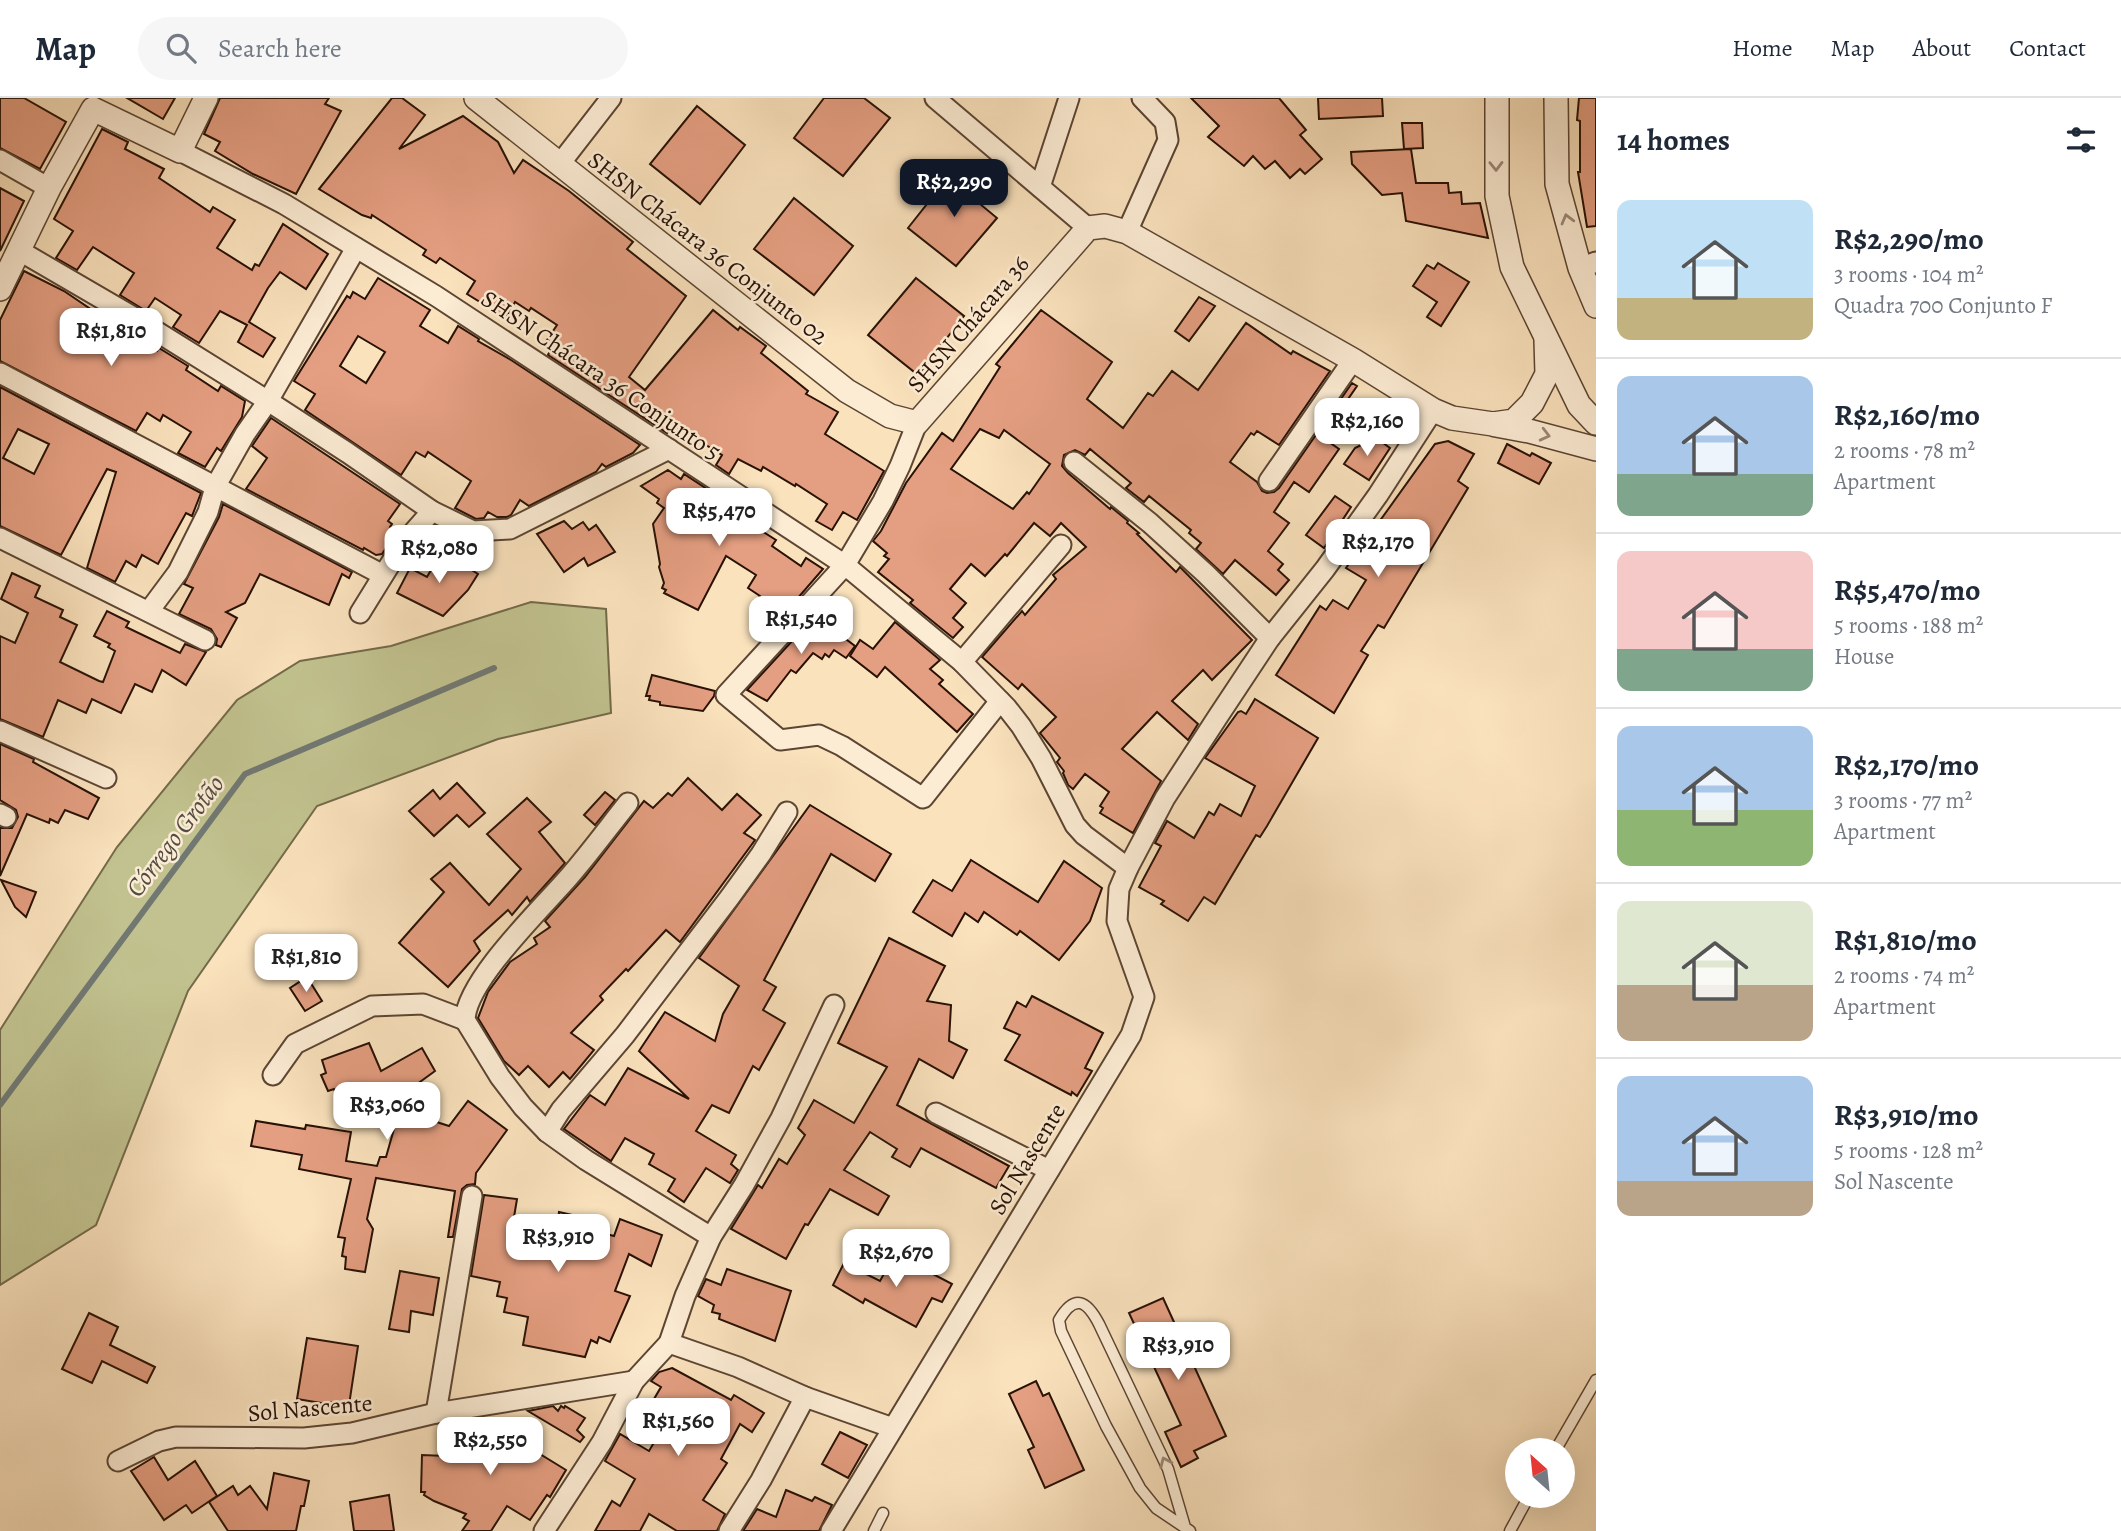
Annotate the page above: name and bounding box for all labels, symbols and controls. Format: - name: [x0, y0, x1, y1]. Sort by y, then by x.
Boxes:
- search box: [138, 17, 628, 80]
- text: Map: [35, 26, 96, 71]
- icon: search: [162, 29, 200, 67]
- text: Search here: [218, 31, 342, 66]
- text: Home: [1732, 32, 1793, 64]
- text: Map: [1831, 32, 1875, 64]
- text: About: [1913, 32, 1971, 64]
- text: Contact: [2009, 32, 2086, 64]
- text: 14 homes: [1617, 120, 1730, 160]
- icon: filters: [2062, 121, 2100, 159]
- street label: SHSN Chácara 36 Conjunto 02: [581, 144, 835, 352]
- pin: R$2,290: [889, 159, 1019, 219]
- one-way arrow: [1489, 161, 1504, 172]
- text: R$2,290: [916, 166, 992, 197]
- one-way arrow: [1561, 213, 1575, 225]
- text: R$2,290/mo: [1834, 219, 1984, 259]
- icon: home: [1673, 228, 1757, 312]
- street label: SHSN Chácara 36: [900, 249, 1036, 399]
- text: 3 rooms · 104 m²: [1834, 259, 1983, 290]
- street label: SHSN Chácara 36 Conjunto 5: [475, 283, 727, 467]
- text: Quadra 700 Conjunto F: [1834, 290, 2052, 321]
- pin: R$1,810: [46, 308, 176, 368]
- text: R$1,810: [76, 315, 146, 346]
- text: R$2,160/mo: [1834, 395, 1980, 435]
- pin: R$2,160: [1302, 398, 1432, 458]
- icon: home: [1673, 404, 1757, 488]
- text: R$2,160: [1330, 405, 1404, 436]
- one-way arrow: [1539, 427, 1551, 441]
- text: 2 rooms · 78 m²: [1834, 435, 1975, 466]
- text: Apartment: [1834, 466, 1936, 497]
- pin: R$5,470: [654, 489, 784, 548]
- text: R$5,470: [682, 495, 756, 526]
- pin: R$2,170: [1313, 519, 1443, 579]
- pin: R$2,080: [374, 526, 504, 585]
- text: R$2,170: [1342, 526, 1414, 557]
- text: R$2,080: [401, 532, 477, 563]
- text: R$5,470/mo: [1834, 570, 1981, 610]
- icon: home: [1673, 579, 1757, 663]
- pin: R$1,540: [736, 596, 866, 656]
- text: R$1,540: [765, 603, 837, 634]
- text: 5 rooms · 188 m²: [1834, 610, 1983, 641]
- text: House: [1834, 641, 1894, 672]
- text: R$2,170/mo: [1834, 745, 1979, 785]
- icon: home: [1673, 754, 1757, 838]
- water label: Córrego Grotão: [118, 768, 232, 904]
- text: 3 rooms · 77 m²: [1834, 785, 1972, 816]
- text: Apartment: [1834, 816, 1936, 847]
- text: R$1,810/mo: [1834, 920, 1977, 960]
- icon: home: [1673, 929, 1757, 1013]
- pin: R$1,810: [241, 934, 371, 994]
- text: R$1,810: [271, 941, 341, 972]
- text: 2 rooms · 74 m²: [1834, 960, 1974, 991]
- text: Apartment: [1834, 991, 1936, 1022]
- pin: R$3,060: [322, 1082, 452, 1142]
- text: R$3,060: [349, 1089, 425, 1120]
- text: R$3,910/mo: [1834, 1095, 1978, 1135]
- street label: Sol Nascente: [981, 1097, 1073, 1221]
- icon: home: [1673, 1104, 1757, 1188]
- text: 5 rooms · 128 m²: [1834, 1135, 1983, 1166]
- text: Sol Nascente: [1834, 1166, 1954, 1197]
- pin: R$3,910: [493, 1214, 623, 1274]
- text: R$3,910: [522, 1221, 594, 1252]
- pin: R$2,670: [831, 1230, 961, 1289]
- text: R$2,670: [859, 1236, 933, 1267]
- pin: R$3,910: [1113, 1322, 1243, 1382]
- text: R$3,910: [1142, 1329, 1214, 1360]
- street label: Sol Nascente: [246, 1387, 374, 1429]
- pin: R$1,560: [613, 1398, 743, 1458]
- text: R$1,560: [642, 1405, 714, 1436]
- pin: R$2,550: [425, 1418, 555, 1477]
- text: R$2,550: [453, 1424, 527, 1455]
- north arrow: [1505, 1438, 1575, 1508]
- map controls: [1505, 1438, 1575, 1508]
- one-way arrow: [1159, 1457, 1173, 1469]

